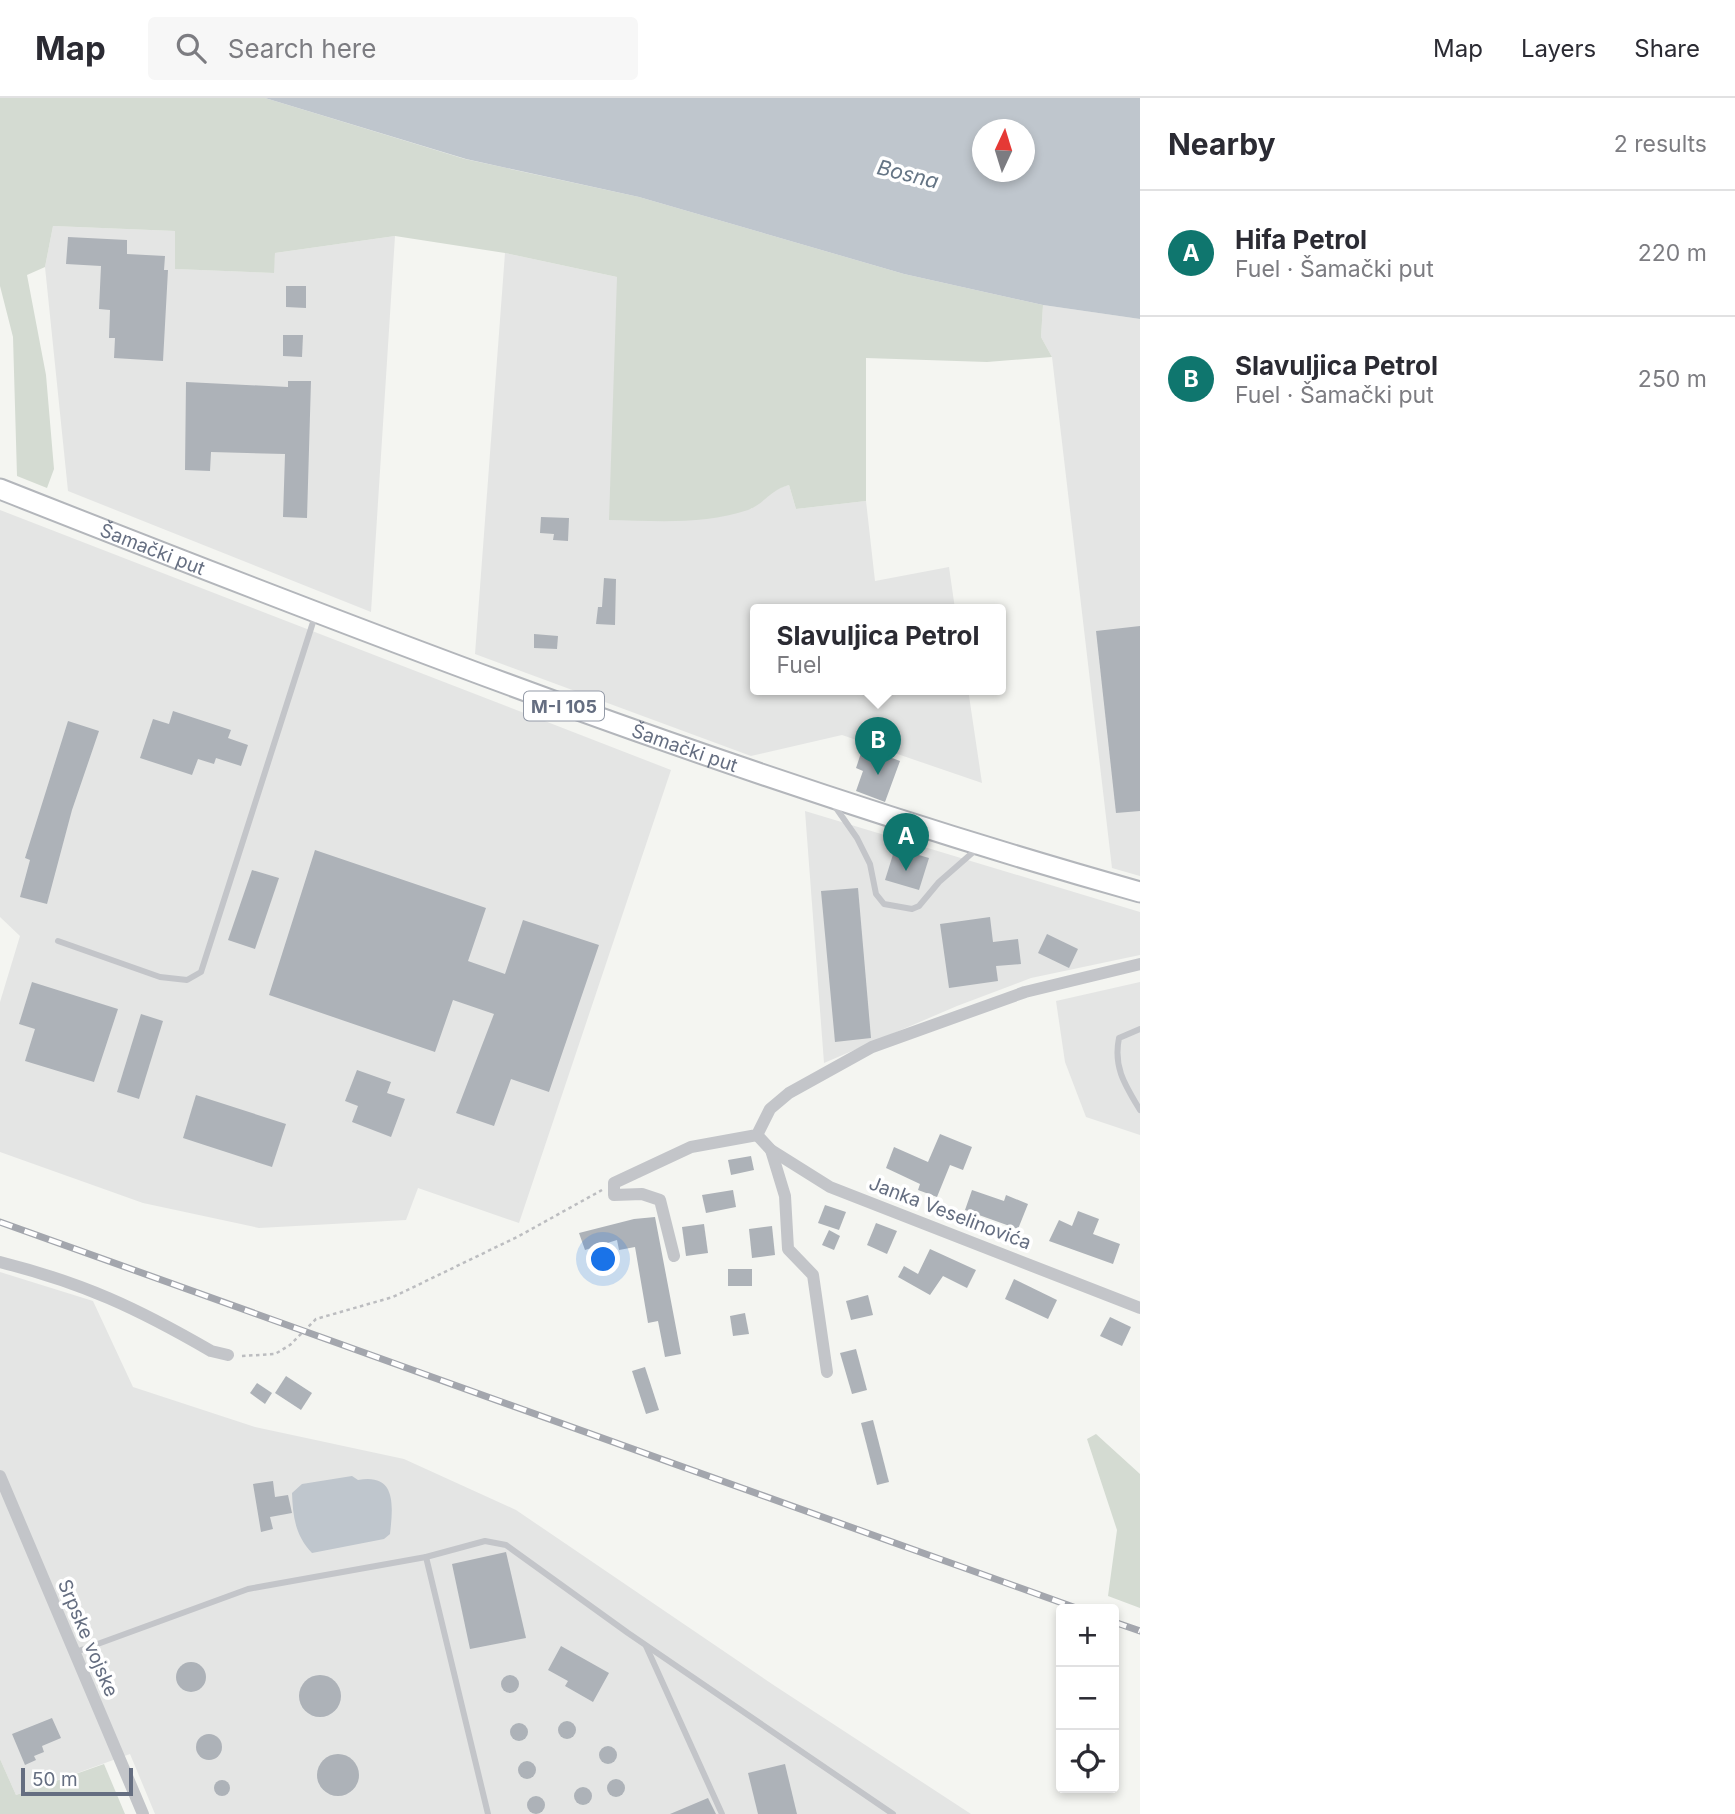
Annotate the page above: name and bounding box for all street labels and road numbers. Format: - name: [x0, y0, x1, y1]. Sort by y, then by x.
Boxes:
- street label: Šamački put: [97, 518, 208, 580]
- road number: M-I 105: [524, 692, 604, 720]
- street label: Šamački put: [629, 719, 741, 777]
- street label: Janka Veselinovića: [866, 1171, 1034, 1255]
- street label: Srpske vojske: [53, 1576, 123, 1700]

